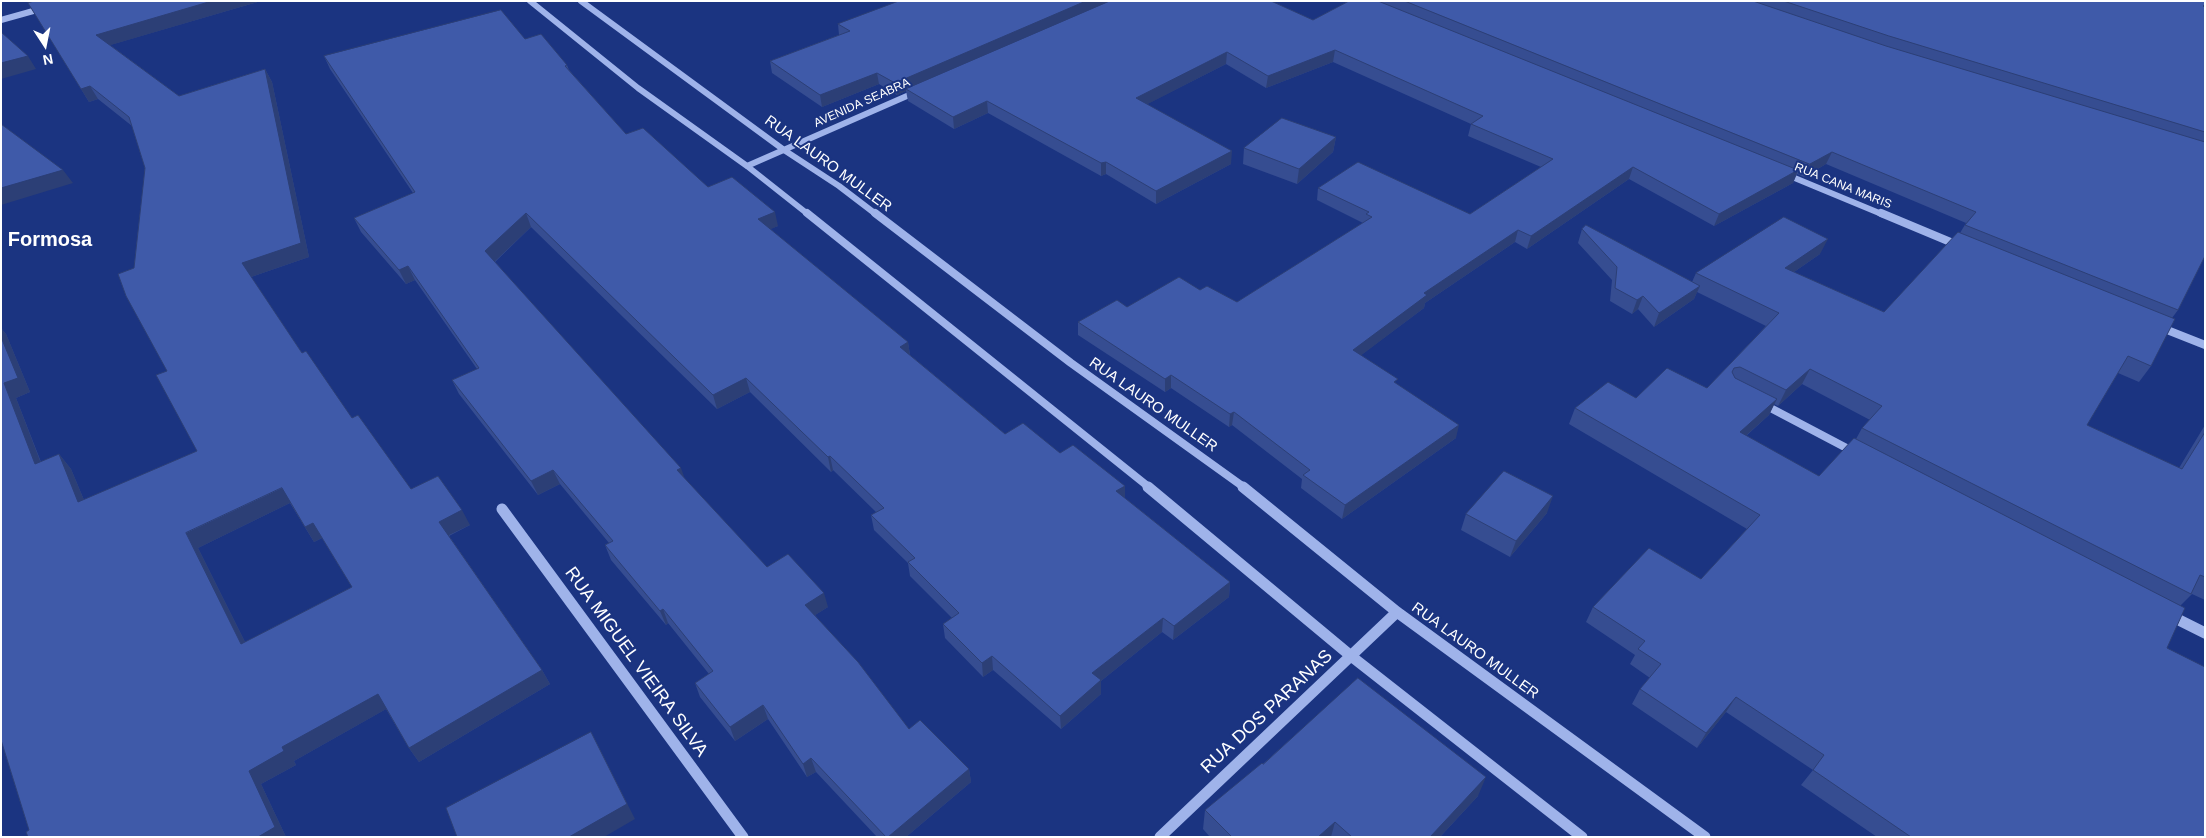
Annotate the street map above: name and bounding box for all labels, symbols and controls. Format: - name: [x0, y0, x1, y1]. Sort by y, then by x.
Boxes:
- north arrow: [20, 20, 70, 70]
- text: N: [41, 51, 54, 69]
- street label: AVENIDA SEABRA: [812, 75, 912, 131]
- street label: RUA LAURO MULLER: [761, 112, 895, 216]
- street label: RUA CANA MARIS: [1792, 160, 1894, 212]
- district label: Formosa: [8, 228, 92, 252]
- street label: RUA LAURO MULLER: [1085, 354, 1221, 456]
- street label: RUA MIGUEL VIEIRA SILVA: [560, 563, 712, 761]
- street label: RUA LAURO MULLER: [1408, 599, 1542, 703]
- street label: RUA DOS PARANAS: [1197, 646, 1337, 778]

